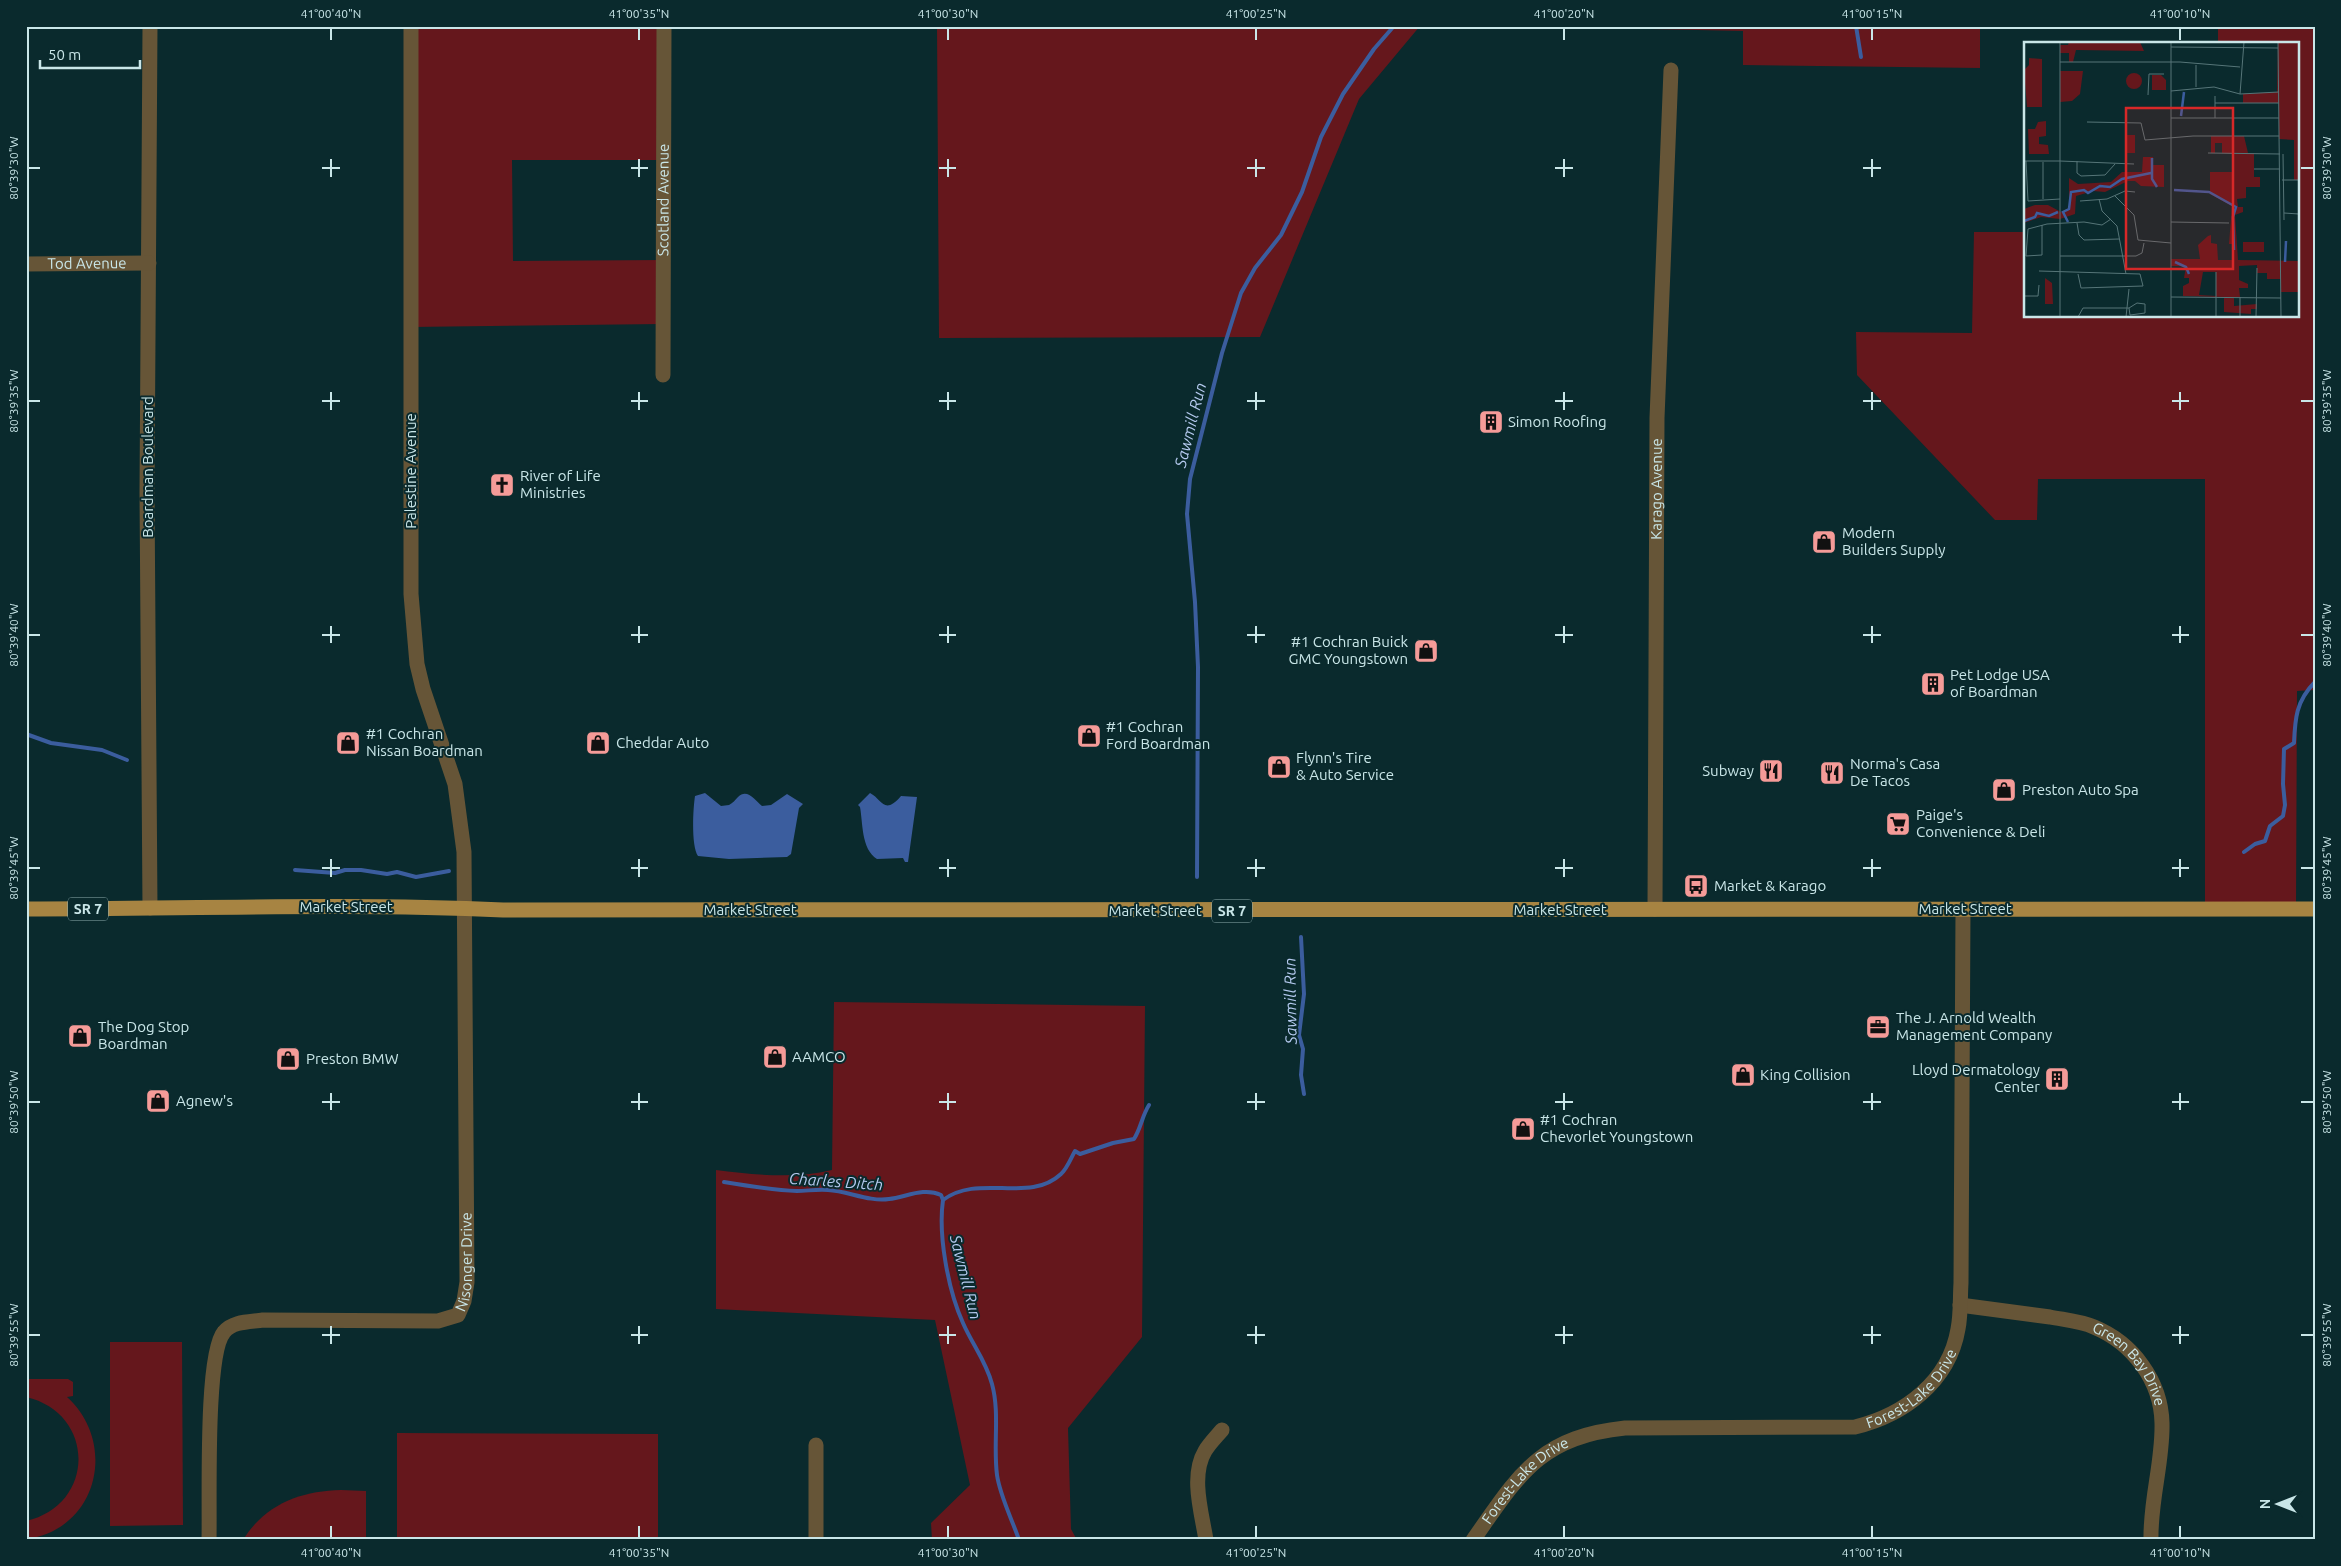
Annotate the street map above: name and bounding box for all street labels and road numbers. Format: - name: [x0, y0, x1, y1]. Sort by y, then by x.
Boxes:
- street label: Scotland Avenue: [654, 144, 672, 256]
- street label: Tod Avenue: [47, 254, 127, 272]
- street label: Boardman Boulevard: [139, 396, 156, 538]
- street label: Palestine Avenue: [402, 413, 419, 529]
- street label: Karago Avenue: [1648, 438, 1665, 540]
- road number: SR 7: [68, 898, 108, 921]
- street label: Market Street: [299, 898, 393, 915]
- road number: SR 7: [1212, 899, 1252, 922]
- street label: Market Street: [1918, 900, 2012, 917]
- street label: Market Street: [703, 901, 797, 918]
- street label: Market Street: [1513, 901, 1607, 918]
- street label: Market Street: [1108, 902, 1202, 919]
- street label: Nisonger Drive: [451, 1212, 475, 1314]
- street label: Green Bay Drive: [2090, 1318, 2169, 1408]
- street label: Forest-Lake Drive: [1864, 1346, 1960, 1431]
- street label: Forest-Lake Drive: [1478, 1434, 1571, 1527]

